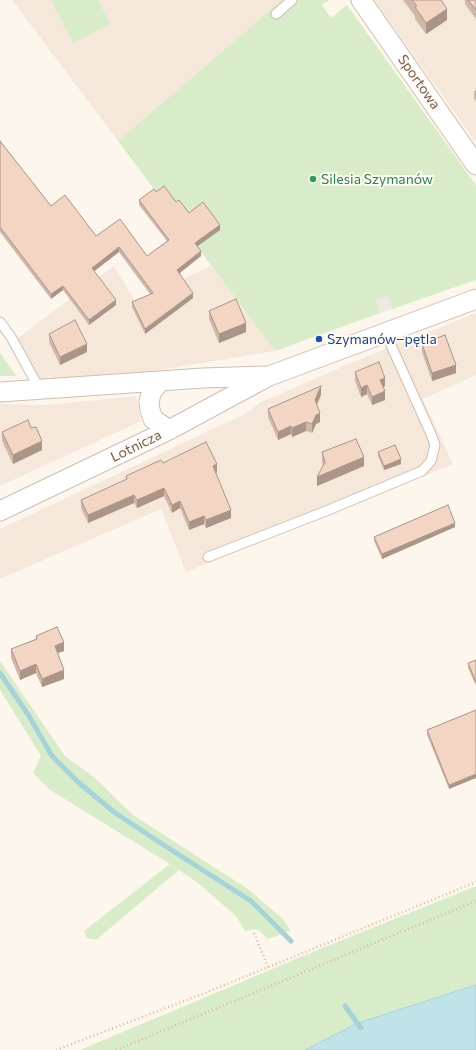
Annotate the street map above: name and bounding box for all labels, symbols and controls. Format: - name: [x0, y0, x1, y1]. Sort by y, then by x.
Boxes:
- street label: Sportowa: [394, 52, 444, 112]
- place label: Silesia Szymanów: [321, 171, 433, 187]
- marker: Silesia Szymanów: [308, 174, 318, 184]
- place label: Szymanów–pętla: [327, 331, 437, 347]
- marker: Szymanów–pętla: [314, 334, 324, 344]
- street label: Lotnicza: [108, 426, 164, 466]

